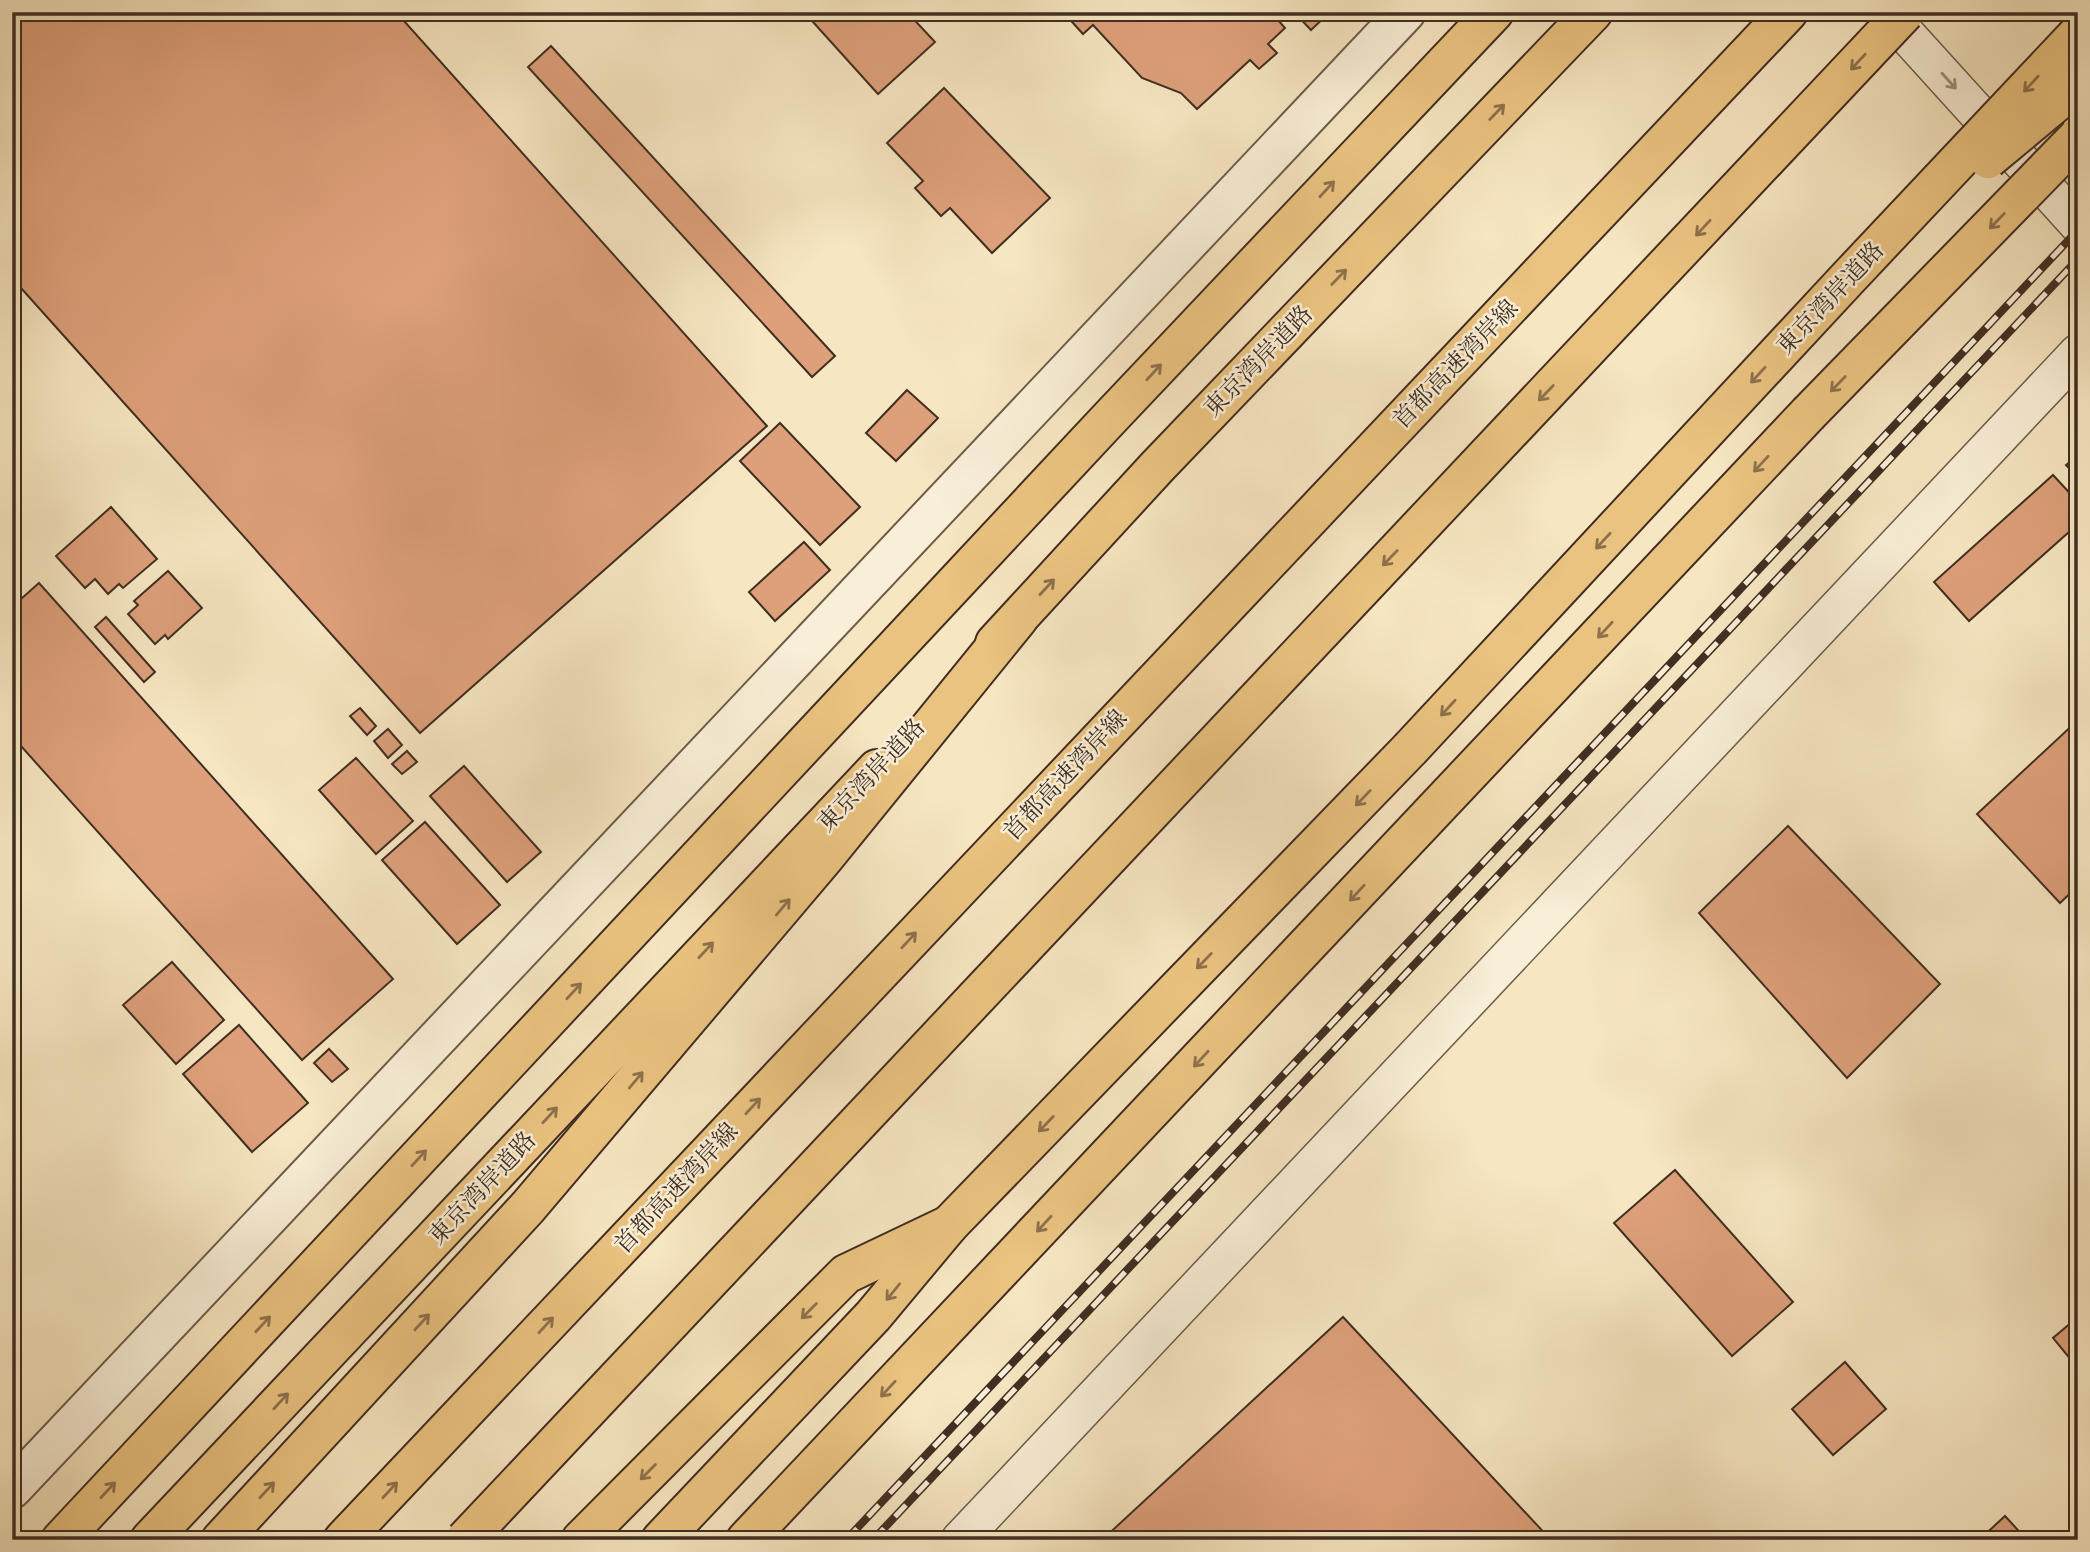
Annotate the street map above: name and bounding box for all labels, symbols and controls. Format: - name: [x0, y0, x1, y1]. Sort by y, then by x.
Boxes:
- one-way arrow: [1850, 53, 1867, 70]
- one-way arrow: [1940, 72, 1957, 89]
- one-way arrow: [2023, 75, 2039, 93]
- one-way arrow: [1488, 104, 1505, 121]
- one-way arrow: [1318, 180, 1335, 197]
- one-way arrow: [1988, 212, 2005, 229]
- one-way arrow: [1694, 219, 1711, 236]
- street label: 東京湾岸道路: [1769, 234, 1890, 361]
- one-way arrow: [1331, 269, 1348, 286]
- street label: 首都高速湾岸線: [1385, 292, 1524, 435]
- street label: 東京湾岸道路: [1196, 298, 1319, 423]
- one-way arrow: [1145, 363, 1162, 380]
- one-way arrow: [1750, 366, 1766, 384]
- one-way arrow: [1829, 375, 1846, 392]
- one-way arrow: [1538, 384, 1555, 401]
- one-way arrow: [1753, 455, 1770, 472]
- one-way arrow: [1595, 532, 1611, 550]
- one-way arrow: [1381, 549, 1398, 566]
- one-way arrow: [1038, 579, 1055, 596]
- one-way arrow: [1597, 621, 1614, 638]
- one-way arrow: [1440, 699, 1457, 716]
- street label: 首都高速湾岸線: [996, 703, 1133, 847]
- street label: 東京湾岸道路: [810, 711, 931, 838]
- one-way arrow: [1354, 789, 1371, 806]
- one-way arrow: [1348, 885, 1365, 902]
- one-way arrow: [775, 898, 791, 916]
- one-way arrow: [901, 932, 918, 949]
- one-way arrow: [698, 941, 715, 958]
- one-way arrow: [1196, 952, 1213, 969]
- one-way arrow: [566, 982, 582, 1000]
- one-way arrow: [1192, 1050, 1209, 1067]
- one-way arrow: [628, 1071, 644, 1089]
- one-way arrow: [745, 1097, 761, 1115]
- one-way arrow: [542, 1107, 559, 1124]
- street label: 首都高速湾岸線: [607, 1116, 744, 1260]
- one-way arrow: [1038, 1116, 1055, 1133]
- street label: 東京湾岸道路: [421, 1124, 542, 1251]
- one-way arrow: [410, 1150, 427, 1167]
- one-way arrow: [1036, 1215, 1053, 1232]
- one-way arrow: [885, 1283, 901, 1301]
- one-way arrow: [800, 1302, 817, 1319]
- one-way arrow: [413, 1314, 430, 1331]
- one-way arrow: [255, 1316, 272, 1333]
- one-way arrow: [538, 1317, 555, 1334]
- one-way arrow: [880, 1380, 897, 1398]
- one-way arrow: [272, 1393, 289, 1410]
- one-way arrow: [639, 1463, 656, 1480]
- one-way arrow: [100, 1481, 116, 1499]
- one-way arrow: [259, 1482, 276, 1499]
- one-way arrow: [382, 1482, 399, 1499]

